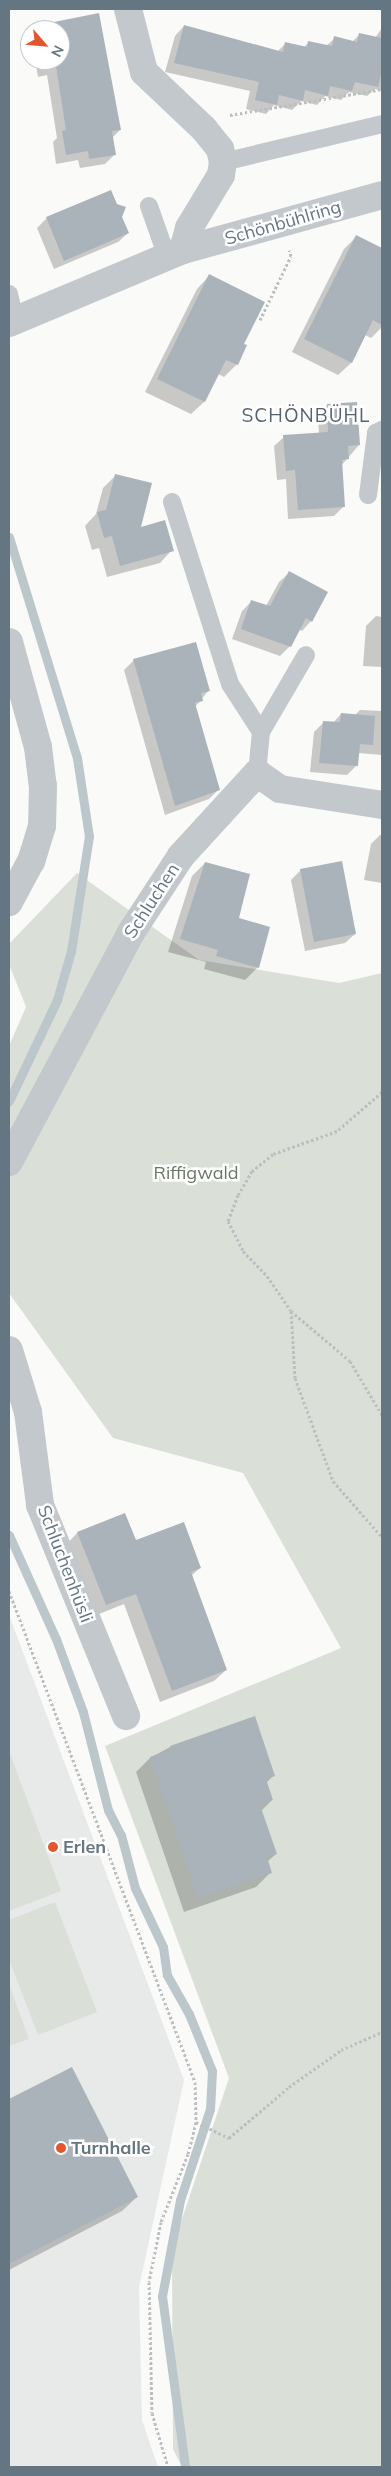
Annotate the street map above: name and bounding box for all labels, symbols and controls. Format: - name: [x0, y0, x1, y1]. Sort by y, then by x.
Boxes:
- north arrow: [20, 20, 70, 70]
- text: N: [47, 43, 68, 60]
- street label: Schönbühlring: [222, 196, 344, 250]
- district label: SCHÖNBÜHL: [240, 405, 372, 427]
- street label: Schluchen: [120, 859, 184, 943]
- park label: Riffigwald: [153, 1162, 239, 1184]
- street label: Schluchenhüsli: [33, 1502, 97, 1626]
- place label: Erlen: [63, 1836, 106, 1858]
- marker: Erlen: [47, 1841, 59, 1853]
- place label: Turnhalle: [71, 2137, 151, 2159]
- marker: Turnhalle: [55, 2142, 67, 2154]

